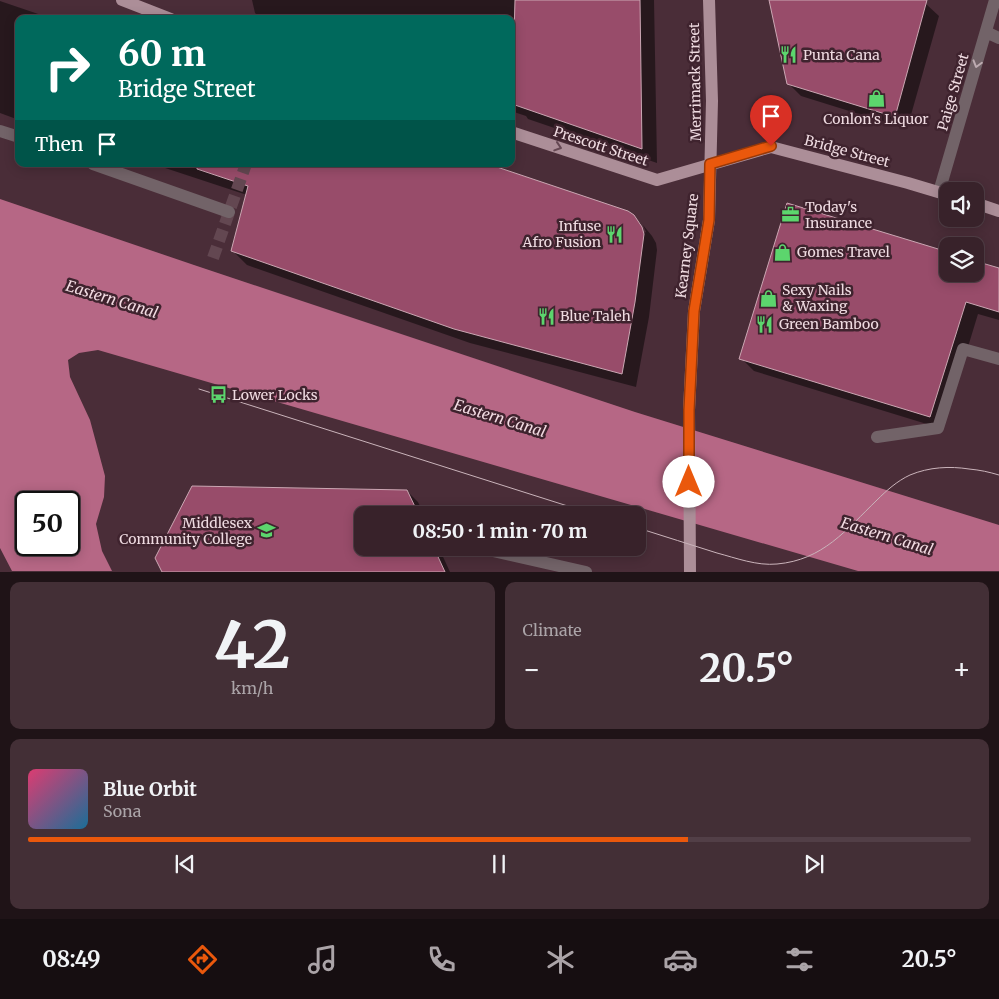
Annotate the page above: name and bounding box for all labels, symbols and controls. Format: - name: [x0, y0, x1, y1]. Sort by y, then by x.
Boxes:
- street label: Merrimack Street: [685, 22, 705, 142]
- text: 60 m: [118, 32, 206, 76]
- icon: right: [35, 35, 100, 100]
- restaurant icon: Punta Cana: [779, 45, 799, 65]
- place label: Punta Cana: [803, 46, 880, 64]
- street label: Paige Street: [933, 51, 973, 133]
- one-way arrow: [972, 59, 983, 68]
- text: Bridge Street: [118, 75, 256, 103]
- shop icon: Conlon's Liquor: [866, 89, 886, 109]
- pin: [750, 95, 792, 146]
- icon: arrive: [757, 102, 785, 130]
- place label: Conlon's Liquor: [823, 110, 929, 128]
- street label: Prescott Street: [551, 122, 651, 170]
- icon: arrive: [93, 130, 121, 158]
- street label: Bridge Street: [802, 131, 892, 171]
- text: Then: [35, 132, 83, 156]
- one-way arrow: [553, 141, 561, 151]
- map controls: [939, 182, 984, 282]
- button: sound: [939, 182, 984, 227]
- street label: Kearney Square: [672, 193, 702, 299]
- place label: Today's Insurance: [805, 198, 872, 232]
- office icon: Today's Insurance: [781, 205, 801, 225]
- place label: Infuse Afro Fusion: [522, 217, 601, 251]
- restaurant icon: Infuse Afro Fusion: [605, 224, 625, 244]
- button: layers: [939, 237, 984, 282]
- shop icon: Gomes Travel: [773, 242, 793, 262]
- place label: Gomes Travel: [797, 243, 890, 261]
- water label: Eastern Canal: [64, 276, 160, 322]
- place label: Sexy Nails & Waxing: [782, 281, 852, 315]
- shop icon: Sexy Nails & Waxing: [758, 288, 778, 308]
- restaurant icon: Blue Taleh: [536, 306, 556, 326]
- place label: Blue Taleh: [560, 307, 631, 325]
- restaurant icon: Green Bamboo: [755, 314, 775, 334]
- place label: Green Bamboo: [779, 315, 879, 333]
- bus stop icon: Lower Locks: [208, 385, 228, 405]
- place label: Lower Locks: [232, 386, 318, 404]
- water label: Eastern Canal: [452, 395, 548, 441]
- position arrow: [662, 455, 714, 507]
- speed limit sign: 50: [15, 491, 80, 556]
- water label: Eastern Canal: [839, 513, 935, 559]
- place label: Middlesex Community College: [119, 514, 253, 548]
- text: 08:50 · 1 min · 70 m: [413, 519, 587, 543]
- school or university icon: Middlesex Community College: [256, 521, 276, 541]
- text: 42: [214, 604, 291, 686]
- text: Climate: [523, 620, 582, 640]
- text: 20.5°: [699, 645, 794, 692]
- text: −: [523, 651, 541, 687]
- text: +: [952, 651, 971, 687]
- text: km/h: [231, 678, 273, 698]
- text: Blue Orbit: [103, 777, 197, 801]
- text: Sona: [103, 801, 141, 821]
- icon: previous: [171, 850, 199, 878]
- icon: pause: [485, 850, 513, 878]
- icon: next: [800, 850, 828, 878]
- icon: directions: [185, 942, 220, 977]
- icon: music: [305, 942, 340, 977]
- icon: phone: [424, 942, 459, 977]
- icon: climate: [543, 942, 578, 977]
- icon: car: [663, 942, 698, 977]
- icon: filters: [782, 942, 817, 977]
- text: 08:49: [42, 945, 101, 973]
- text: 20.5°: [902, 945, 957, 973]

